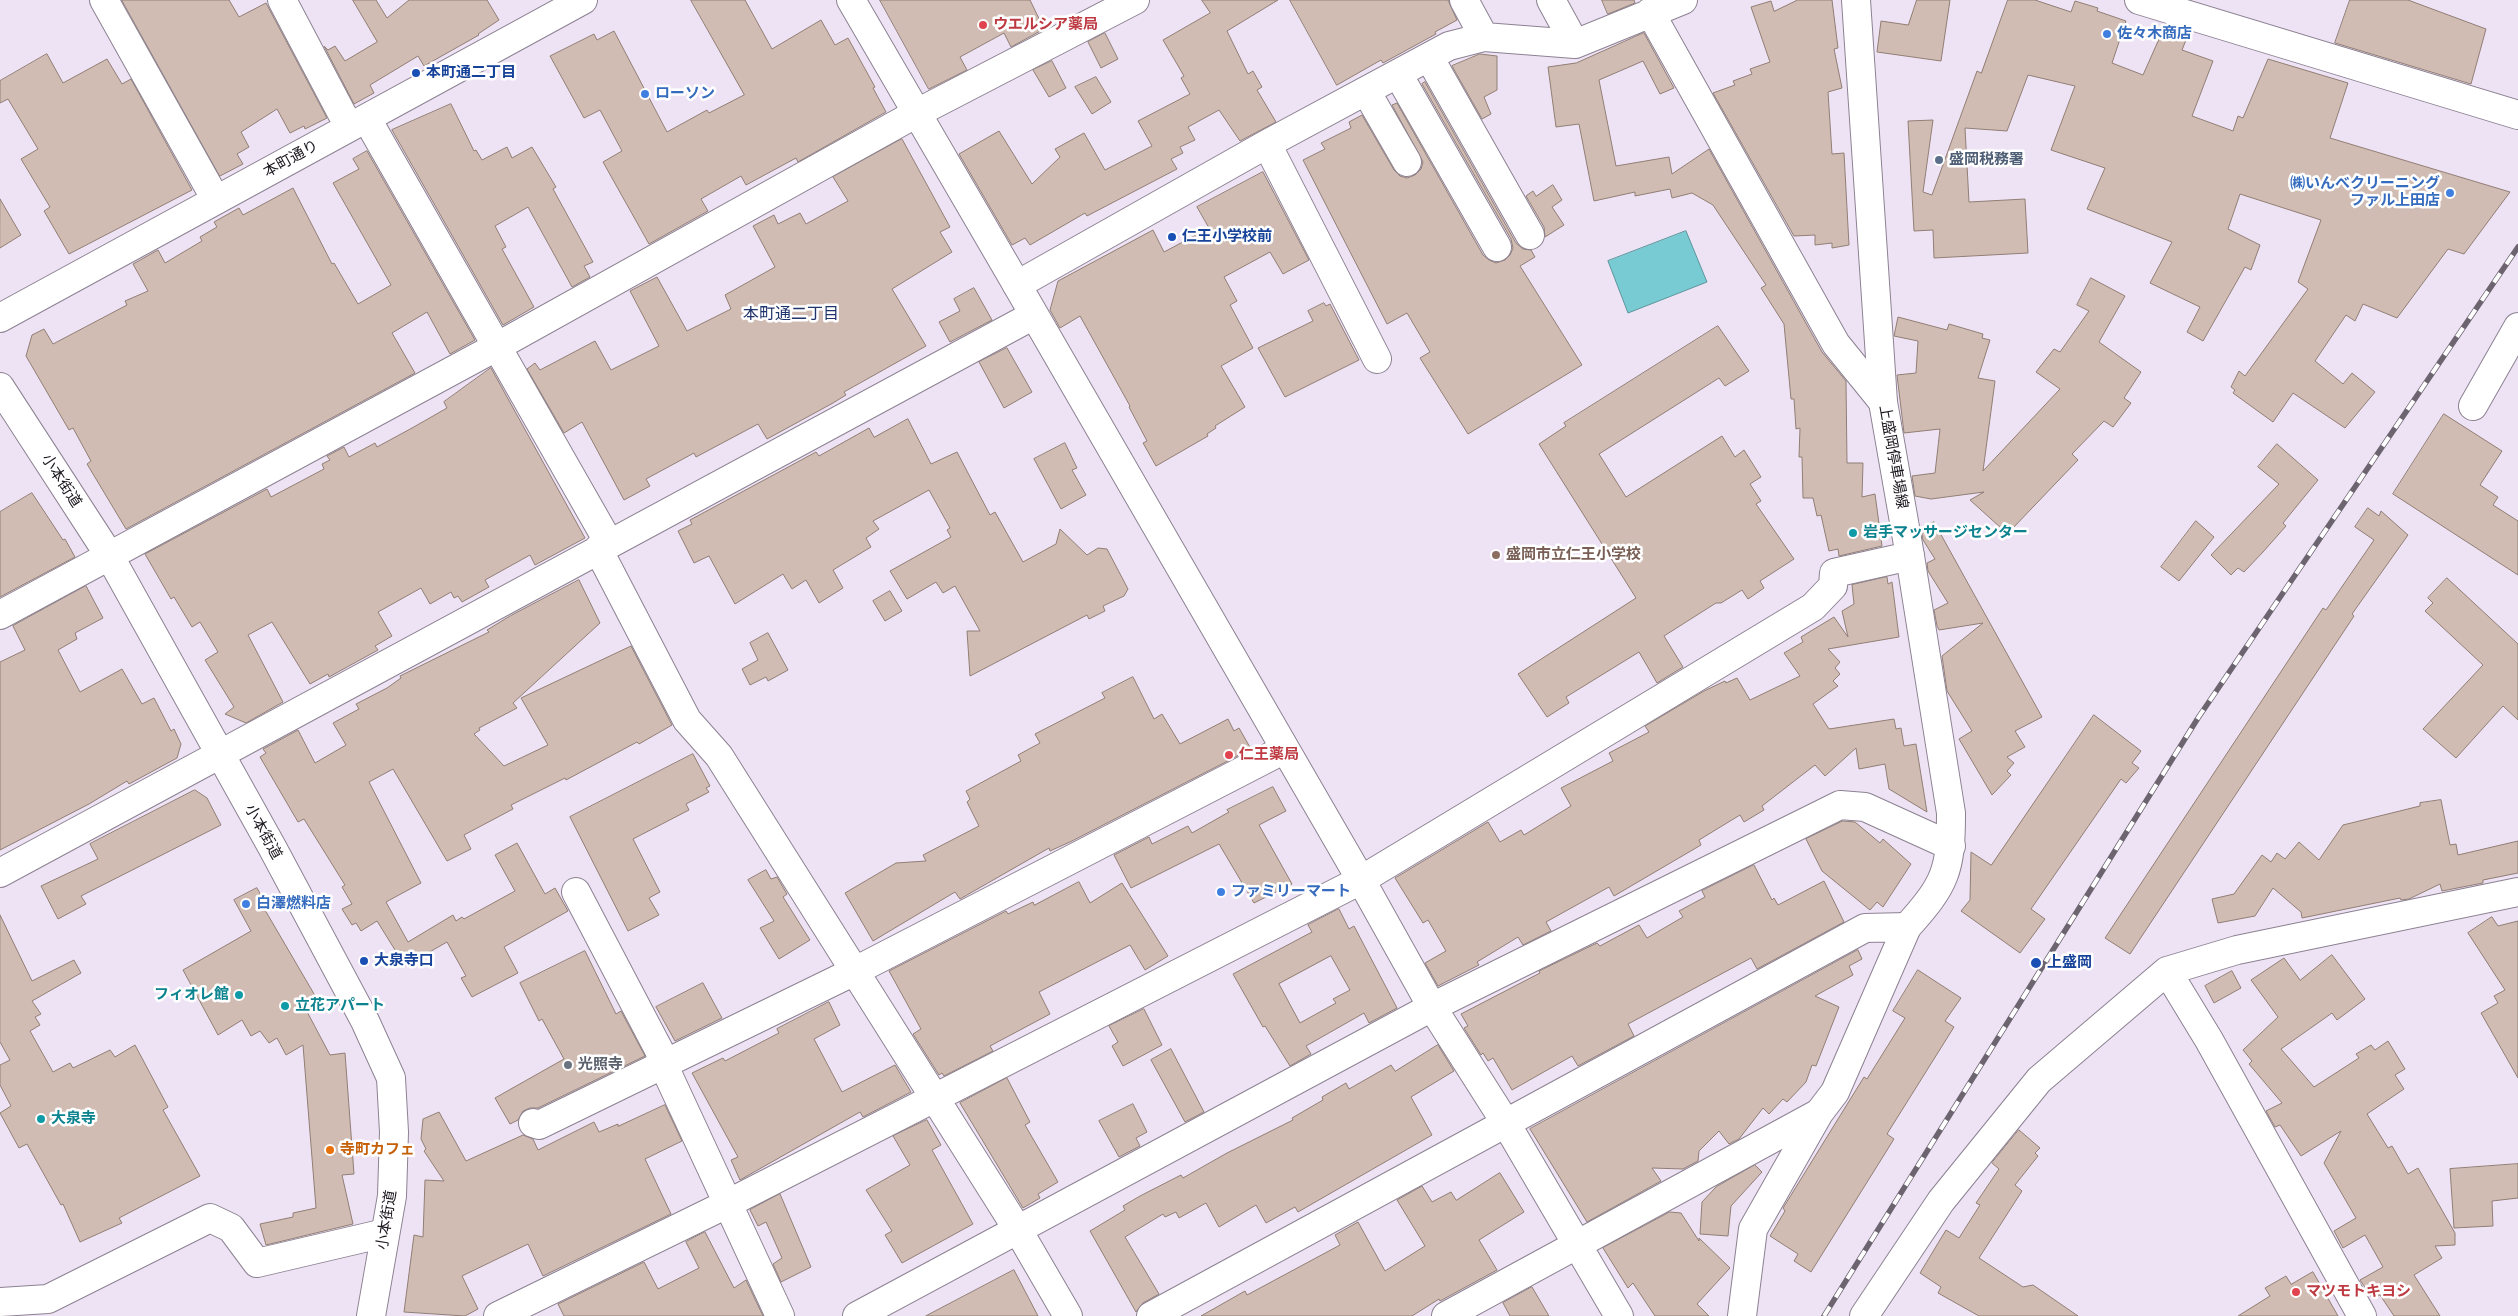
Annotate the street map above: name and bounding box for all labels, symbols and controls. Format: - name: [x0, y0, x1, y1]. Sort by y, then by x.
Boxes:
- place label: ウエルシア薬局: [993, 16, 1098, 34]
- marker: ウエルシア薬局: [977, 19, 989, 31]
- place label: 佐々木商店: [2117, 25, 2192, 43]
- marker: 佐々木商店: [2101, 28, 2113, 40]
- place label: 本町通二丁目: [426, 64, 516, 82]
- marker: 本町通二丁目: [410, 67, 422, 79]
- place label: ローソン: [655, 85, 715, 103]
- marker: ローソン: [639, 88, 651, 100]
- street label: 本町通り: [260, 137, 322, 181]
- place label: 盛岡税務署: [1949, 151, 2024, 169]
- marker: 盛岡税務署: [1933, 154, 1945, 166]
- place label: ㈱いんべクリーニング ファル上田店: [2290, 175, 2440, 210]
- marker: ㈱いんべクリーニング ファル上田店: [2444, 187, 2456, 199]
- place label: 仁王小学校前: [1182, 228, 1272, 246]
- marker: 仁王小学校前: [1166, 231, 1178, 243]
- district label: 本町通二丁目: [743, 305, 839, 325]
- street label: 上盛岡停車場線: [1875, 404, 1911, 510]
- street label: 小本街道: [37, 451, 85, 511]
- place label: 岩手マッサージセンター: [1863, 524, 2028, 542]
- marker: 岩手マッサージセンター: [1847, 527, 1859, 539]
- place label: 盛岡市立仁王小学校: [1506, 546, 1641, 564]
- marker: 盛岡市立仁王小学校: [1490, 549, 1502, 561]
- place label: 仁王薬局: [1239, 746, 1299, 764]
- marker: 仁王薬局: [1223, 749, 1235, 761]
- street label: 小本街道: [241, 801, 285, 863]
- place label: ファミリーマート: [1231, 883, 1351, 901]
- marker: ファミリーマート: [1215, 886, 1227, 898]
- place label: 白澤燃料店: [256, 895, 331, 913]
- marker: 白澤燃料店: [240, 898, 252, 910]
- place label: 大泉寺口: [374, 952, 434, 970]
- place label: 上盛岡: [2047, 954, 2092, 972]
- marker: 大泉寺口: [358, 955, 370, 967]
- marker: 上盛岡: [2029, 956, 2043, 970]
- place label: フィオレ館: [154, 986, 229, 1004]
- marker: フィオレ館: [233, 989, 245, 1001]
- place label: 立花アパート: [295, 997, 385, 1015]
- marker: 立花アパート: [279, 1000, 291, 1012]
- place label: 光照寺: [578, 1056, 623, 1074]
- marker: 光照寺: [562, 1059, 574, 1071]
- place label: 大泉寺: [51, 1110, 96, 1128]
- marker: 大泉寺: [35, 1113, 47, 1125]
- place label: 寺町カフェ: [340, 1141, 415, 1159]
- marker: 寺町カフェ: [324, 1144, 336, 1156]
- street label: 小本街道: [373, 1189, 401, 1251]
- place label: マツモトキヨシ: [2306, 1283, 2411, 1301]
- marker: マツモトキヨシ: [2290, 1286, 2302, 1298]

